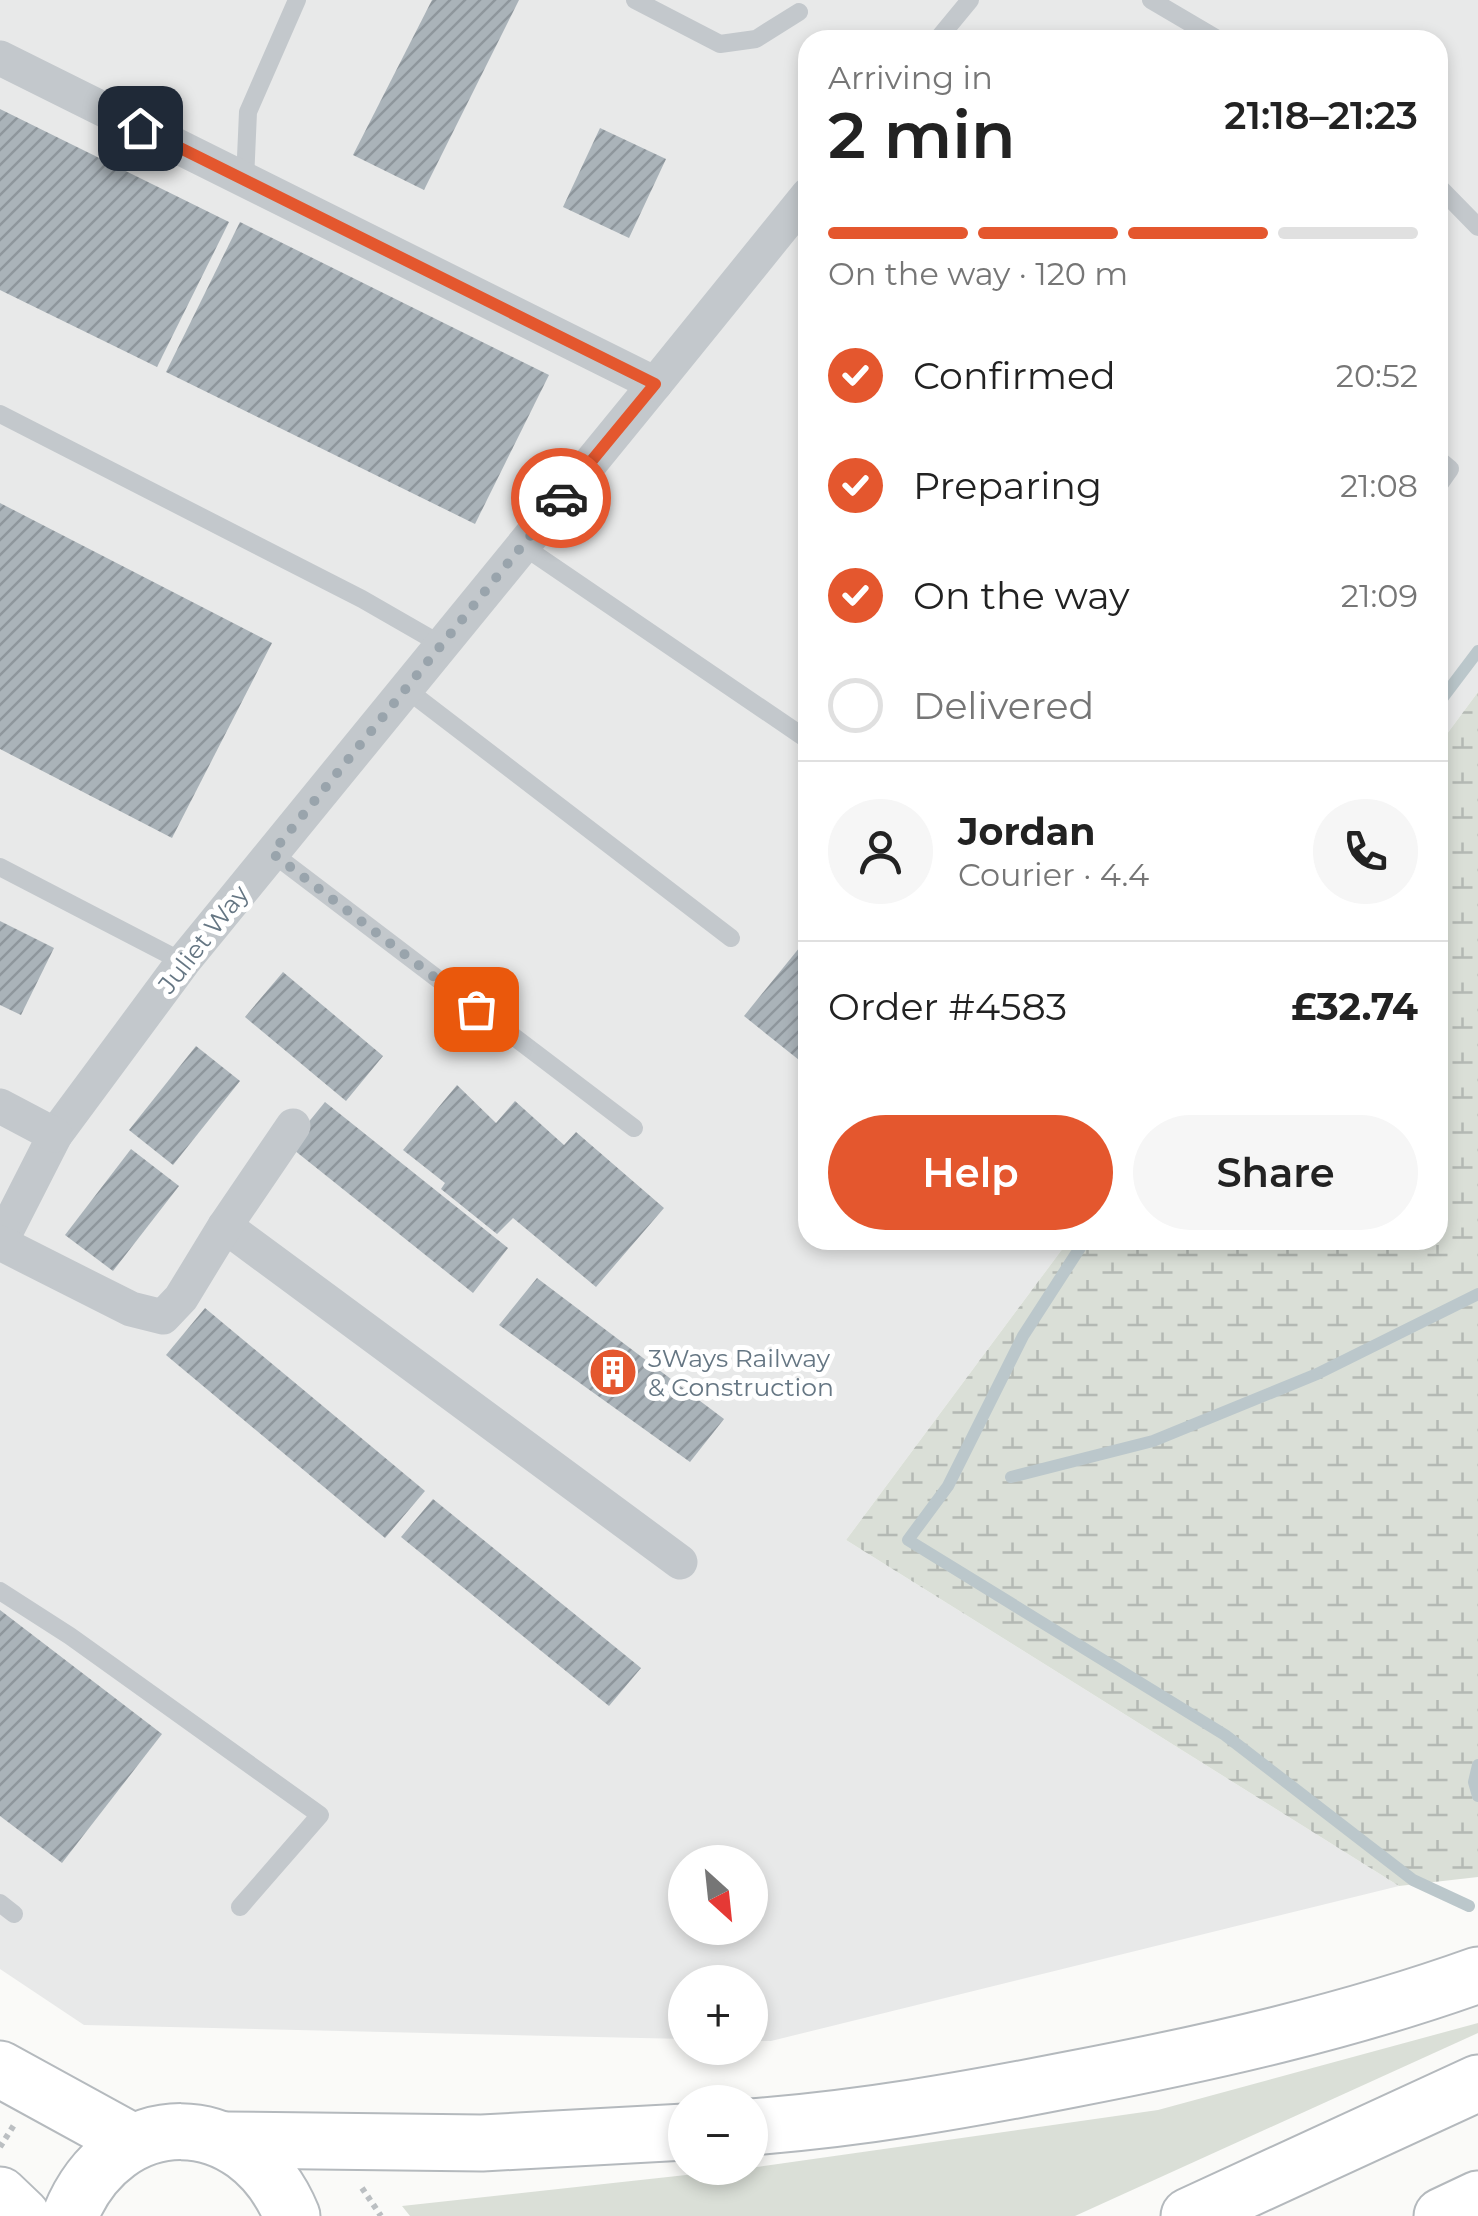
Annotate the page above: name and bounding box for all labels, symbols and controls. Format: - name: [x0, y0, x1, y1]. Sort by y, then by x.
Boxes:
- text: Arriving in: [828, 58, 993, 97]
- pin: [98, 86, 183, 171]
- text: 21:18–21:23: [1224, 92, 1418, 139]
- text: 2 min: [828, 95, 1016, 174]
- icon: home: [113, 101, 168, 156]
- text: On the way · 120 m: [828, 254, 1128, 293]
- icon: check: [828, 348, 883, 403]
- text: Confirmed: [913, 352, 1116, 399]
- text: 20:52: [1336, 356, 1418, 395]
- courier: [511, 448, 611, 548]
- icon: check: [828, 458, 883, 513]
- text: Preparing: [913, 462, 1102, 509]
- text: 21:08: [1340, 466, 1418, 505]
- icon: car: [534, 471, 589, 526]
- icon: check: [828, 568, 883, 623]
- text: On the way: [913, 572, 1130, 619]
- text: 21:09: [1341, 576, 1418, 615]
- text: Delivered: [913, 682, 1094, 729]
- button: person: [828, 799, 933, 904]
- button: phone: [1313, 799, 1418, 904]
- text: Jordan: [958, 808, 1096, 855]
- text: Courier · 4.4: [958, 855, 1149, 894]
- street label: Juliet Way: [151, 879, 255, 1000]
- pin: [434, 967, 519, 1052]
- icon: bag: [449, 982, 504, 1037]
- text: Order #4583: [828, 983, 1067, 1030]
- text: £32.74: [1291, 983, 1418, 1030]
- button: Help: [828, 1115, 1113, 1230]
- button: Share: [1133, 1115, 1418, 1230]
- place label: 3Ways Railway & Construction: [648, 1343, 834, 1402]
- building icon: 3Ways Railway & Construction: [587, 1346, 639, 1398]
- north arrow: [668, 1845, 768, 1945]
- map controls: [668, 1845, 768, 2185]
- button: +: [668, 1965, 768, 2065]
- button: −: [668, 2085, 768, 2185]

